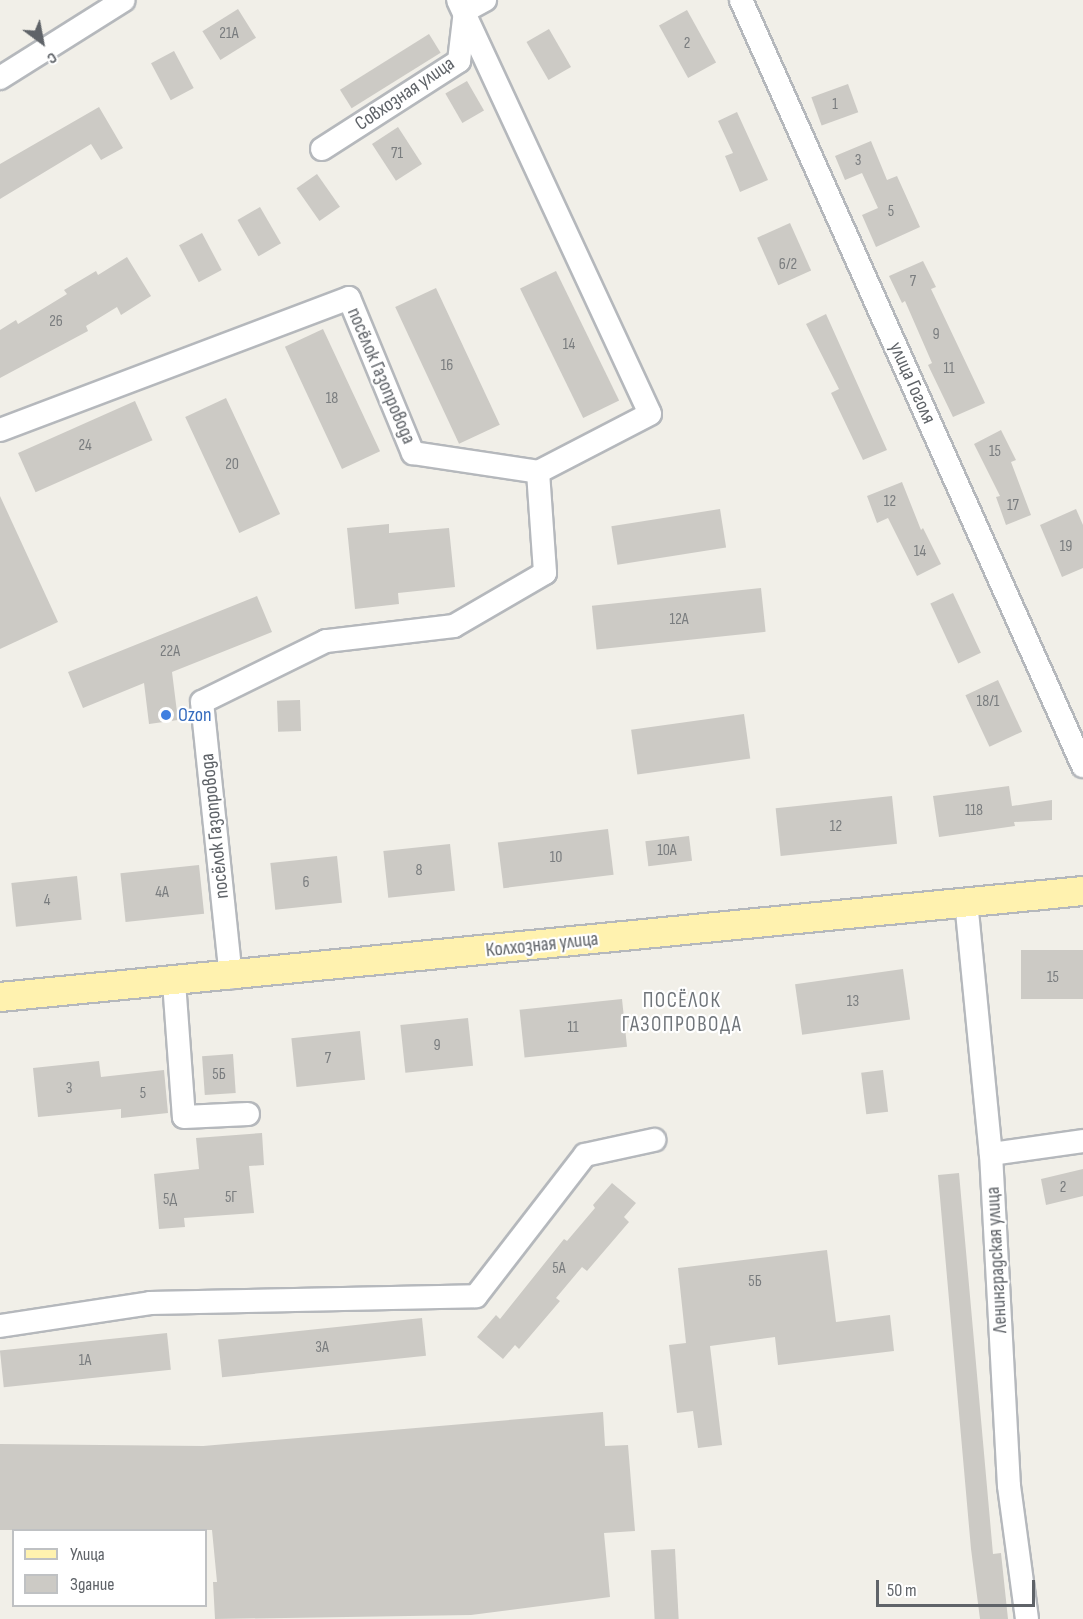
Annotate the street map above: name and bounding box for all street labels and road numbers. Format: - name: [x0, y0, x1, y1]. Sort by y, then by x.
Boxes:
- street label: Совхозная улица: [351, 52, 459, 136]
- street label: посёлок Газопровода: [341, 304, 421, 448]
- street label: улица Гоголя: [883, 338, 941, 428]
- street label: посёлок Газопровода: [195, 752, 235, 900]
- street label: Колхозная улица: [485, 927, 599, 963]
- street label: Ленинградская улица: [981, 1186, 1013, 1334]

